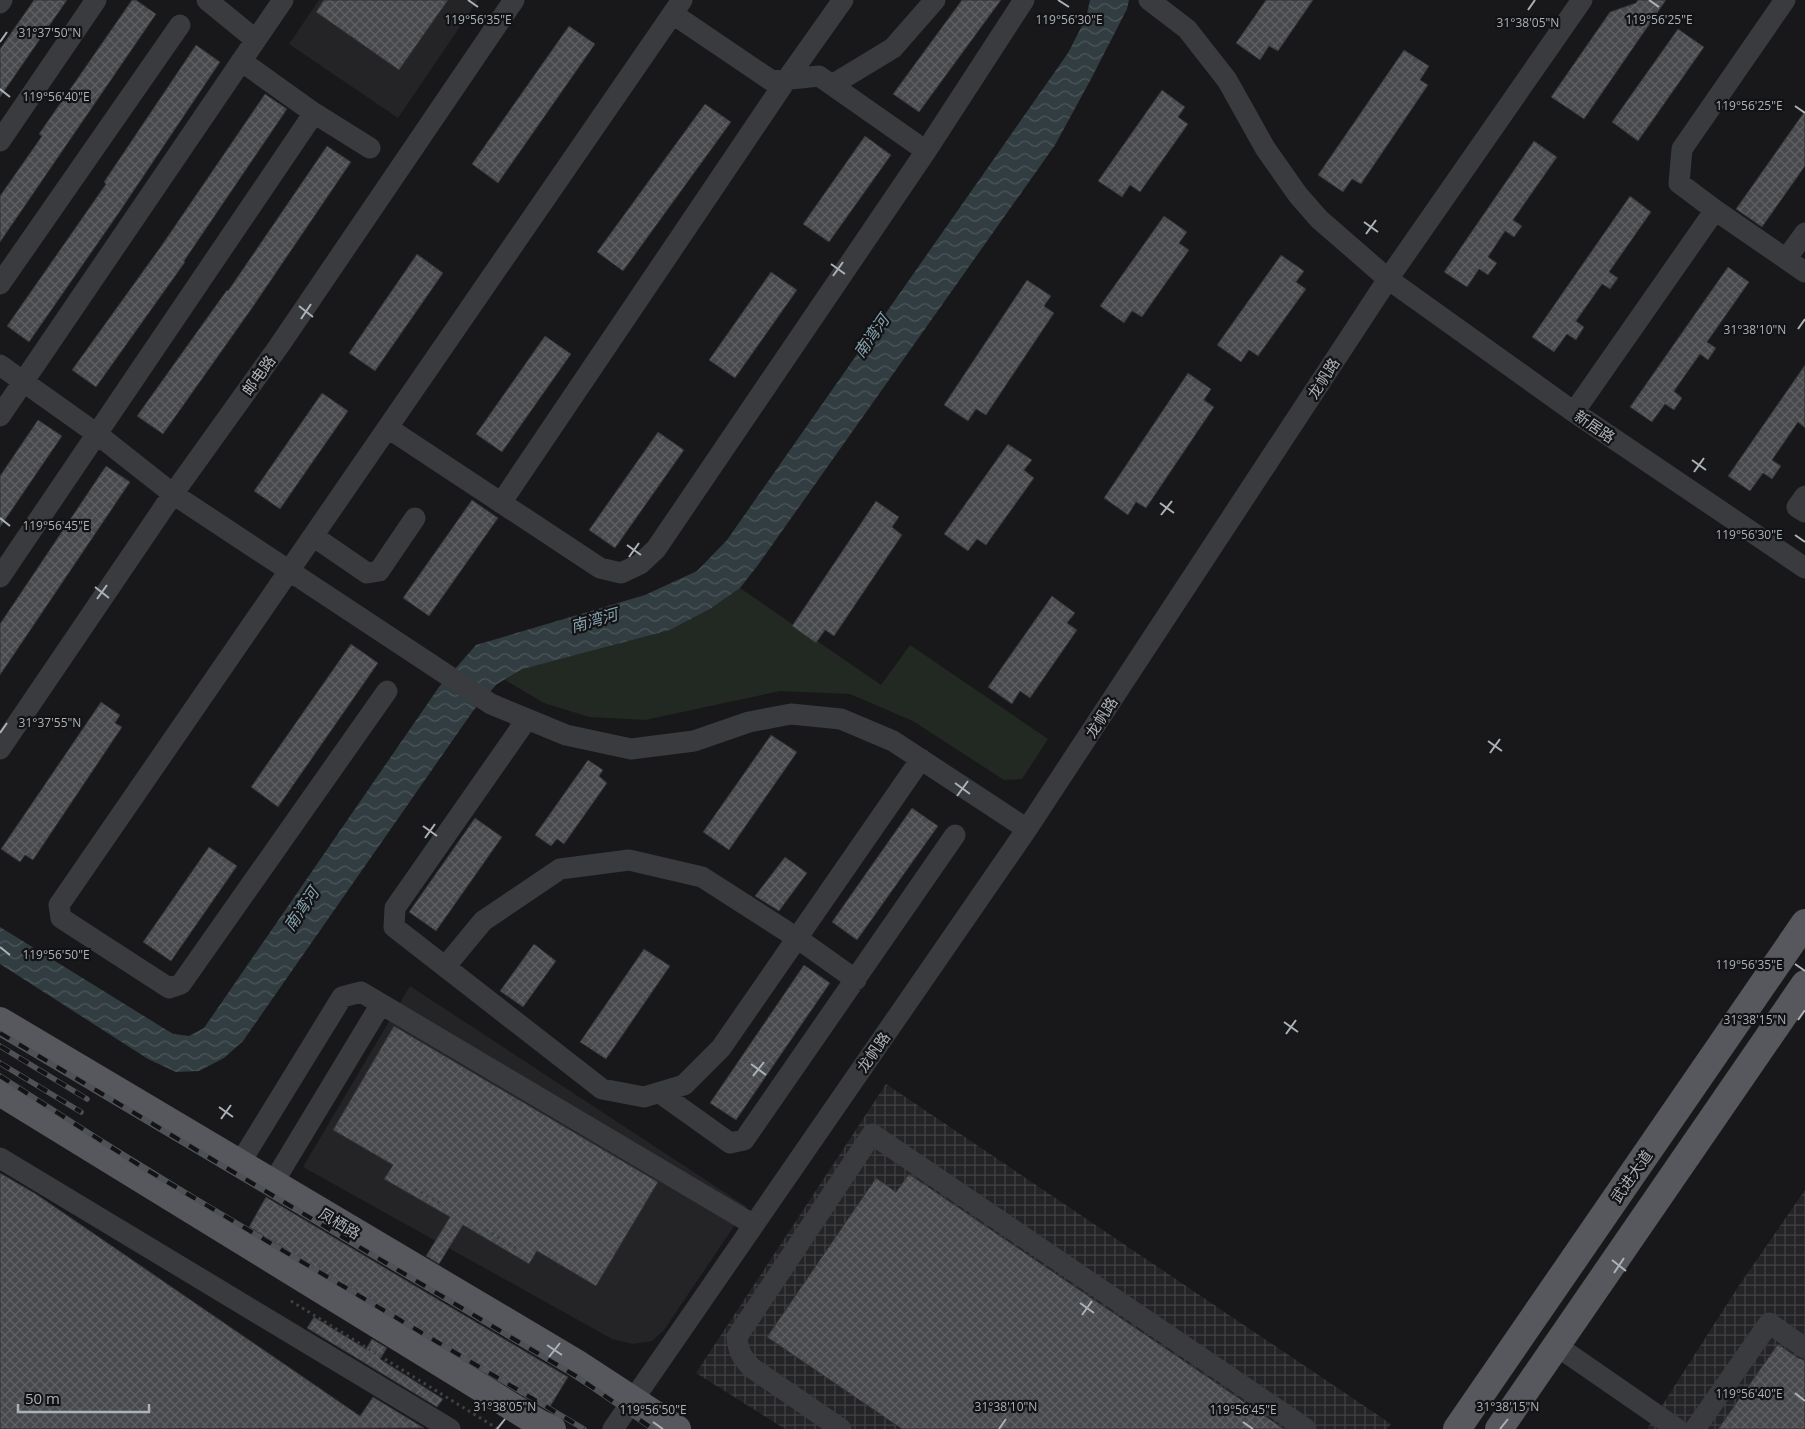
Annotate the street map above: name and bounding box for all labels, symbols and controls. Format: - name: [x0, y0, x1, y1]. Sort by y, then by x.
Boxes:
- text: 119°56'35"E: [444, 11, 512, 28]
- text: 119°56'30"E: [1035, 11, 1103, 28]
- text: 119°56'25"E: [1625, 11, 1693, 28]
- text: 31°38'05"N: [1497, 14, 1559, 31]
- text: 31°37'50"N: [19, 24, 81, 41]
- text: 119°56'40"E: [22, 88, 90, 105]
- text: 119°56'25"E: [1715, 97, 1783, 114]
- water label: 南湾河: [848, 308, 895, 362]
- text: 31°38'10"N: [1724, 321, 1786, 338]
- street label: 邮电路: [237, 351, 279, 399]
- street label: 龙帆路: [1302, 354, 1344, 402]
- street label: 新居路: [1571, 405, 1619, 447]
- text: 119°56'45"E: [22, 517, 90, 534]
- text: 119°56'30"E: [1715, 526, 1783, 543]
- water label: 南湾河: [568, 602, 623, 637]
- street label: 龙帆路: [1080, 693, 1122, 741]
- text: 31°37'55"N: [19, 714, 81, 731]
- water label: 南湾河: [278, 880, 325, 935]
- text: 119°56'50"E: [22, 946, 90, 963]
- text: 119°56'35"E: [1715, 956, 1783, 973]
- text: 31°38'15"N: [1724, 1011, 1786, 1028]
- street label: 龙帆路: [852, 1028, 894, 1076]
- street label: 武进大道: [1606, 1146, 1656, 1206]
- street label: 凤栖路: [316, 1203, 364, 1243]
- scale bar: [18, 1382, 149, 1414]
- text: 119°56'40"E: [1715, 1385, 1783, 1402]
- text: 50 m: [25, 1388, 60, 1408]
- text: 31°38'05"N: [474, 1398, 536, 1415]
- text: 31°38'10"N: [975, 1398, 1037, 1415]
- text: 31°38'15"N: [1477, 1398, 1539, 1415]
- text: 119°56'50"E: [619, 1401, 687, 1418]
- text: 119°56'45"E: [1209, 1401, 1277, 1418]

